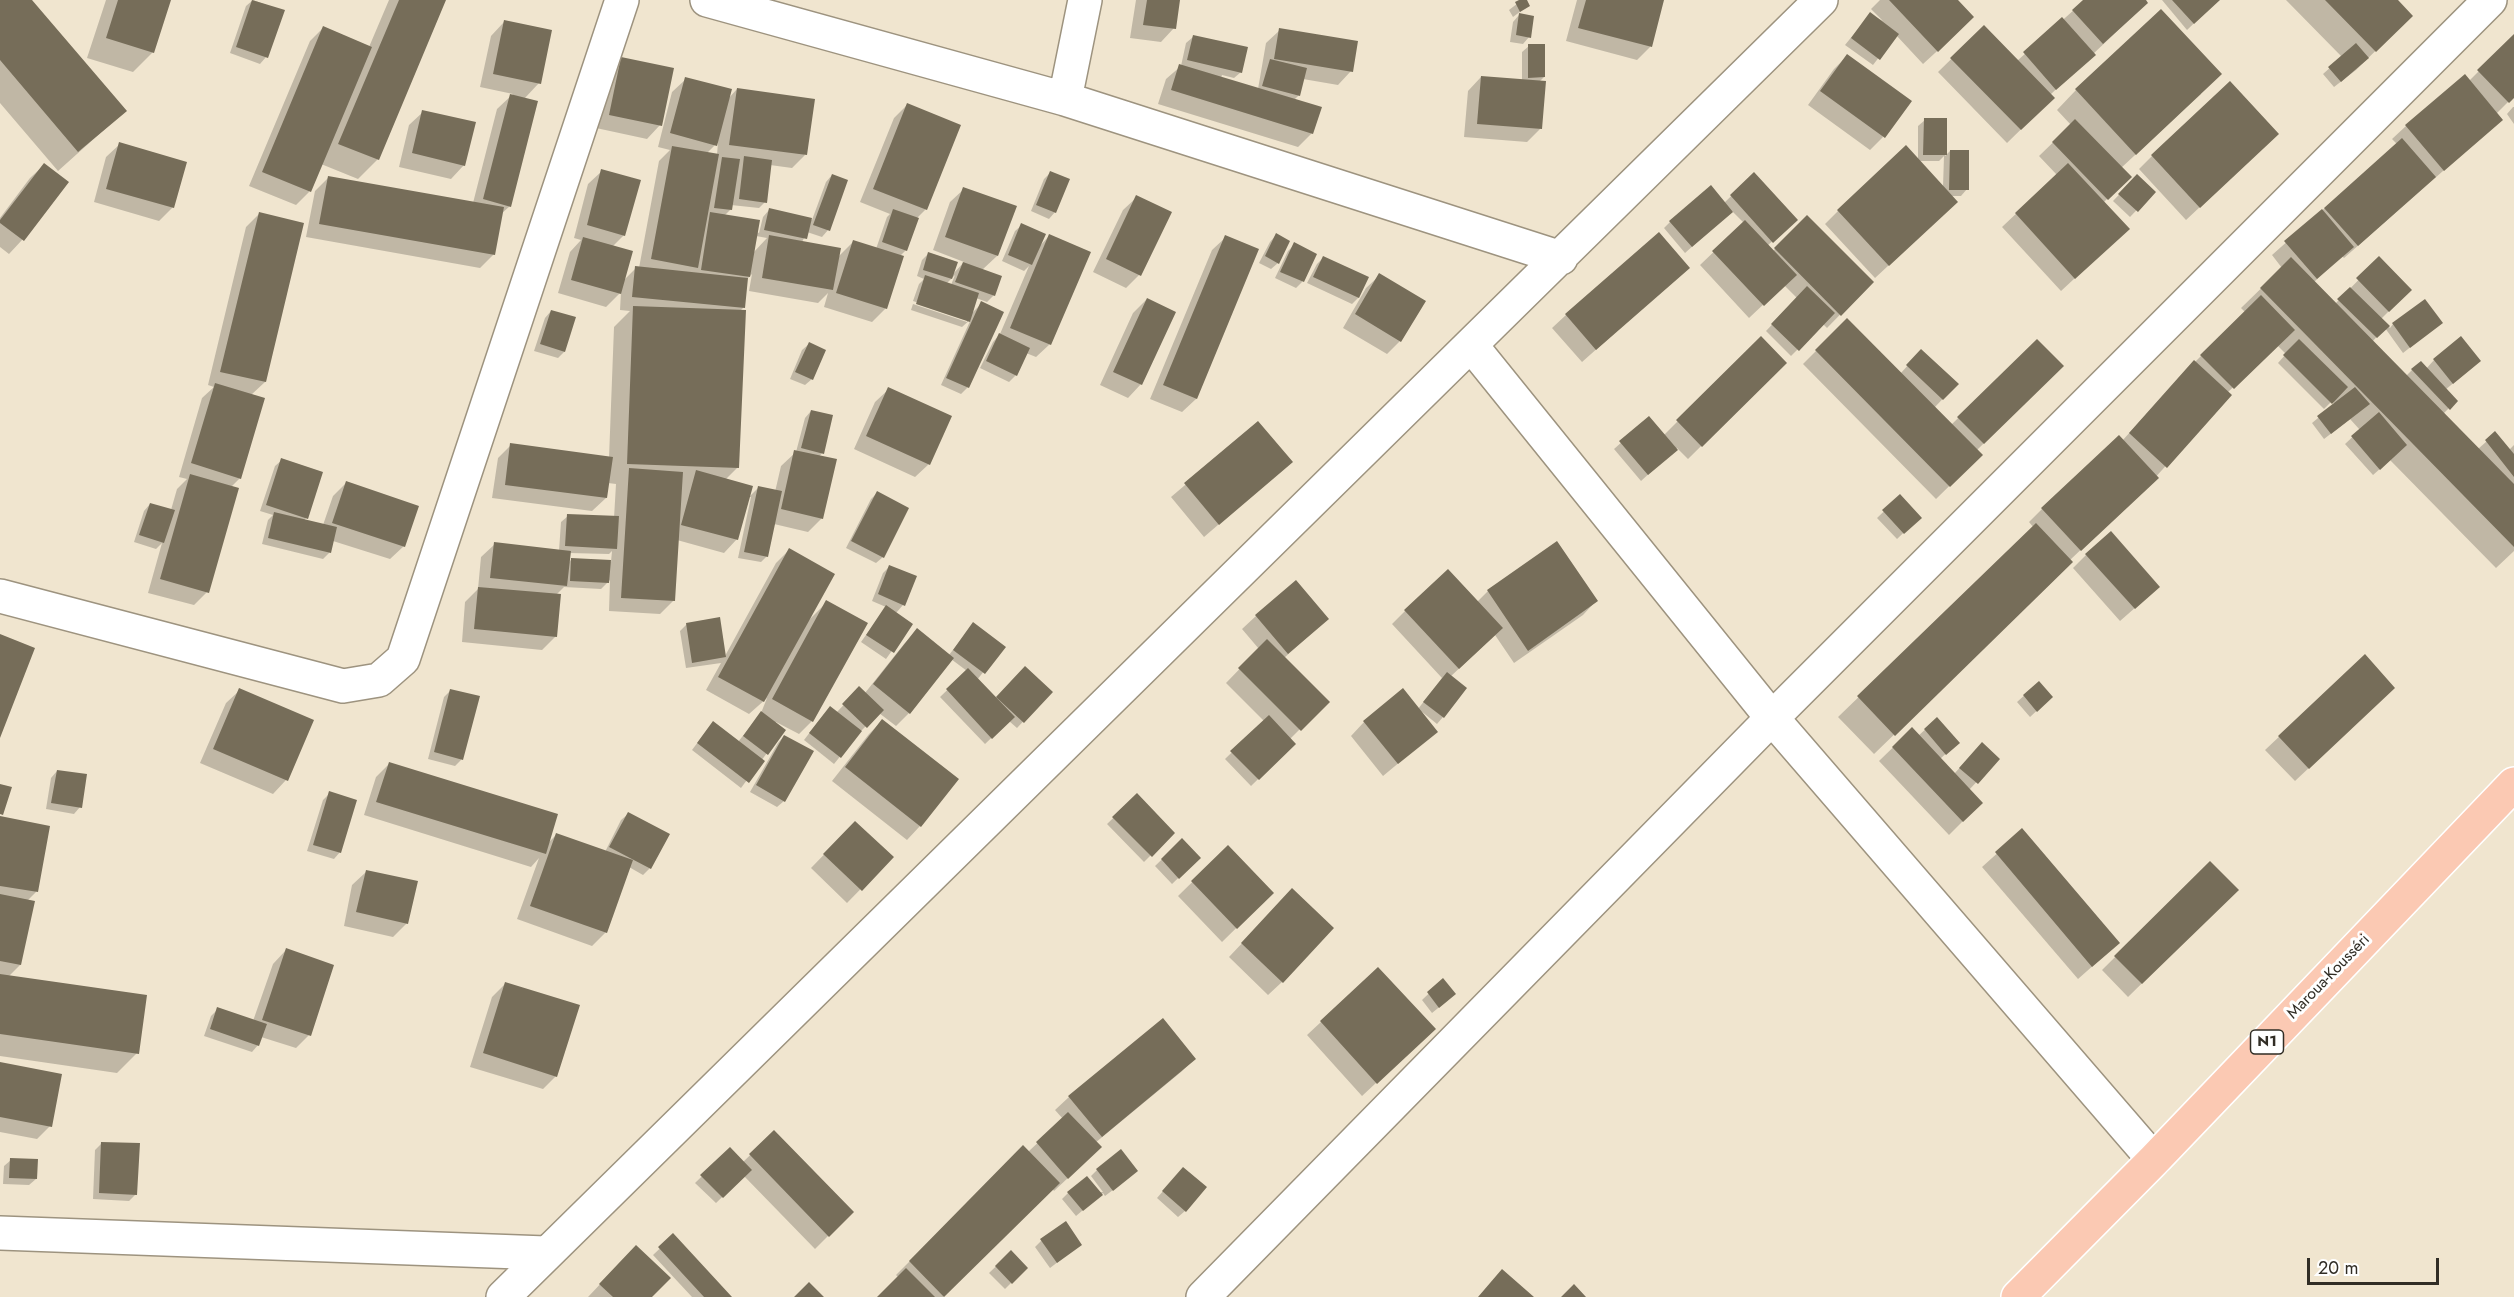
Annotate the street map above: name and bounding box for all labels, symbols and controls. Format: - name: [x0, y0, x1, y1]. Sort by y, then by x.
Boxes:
- street label: Maroua-Kousséri: [2284, 931, 2374, 1023]
- road number: N1: [2250, 1030, 2284, 1054]
- scale bar: [2310, 1246, 2442, 1284]
- text: 20 m: [2318, 1255, 2358, 1281]

